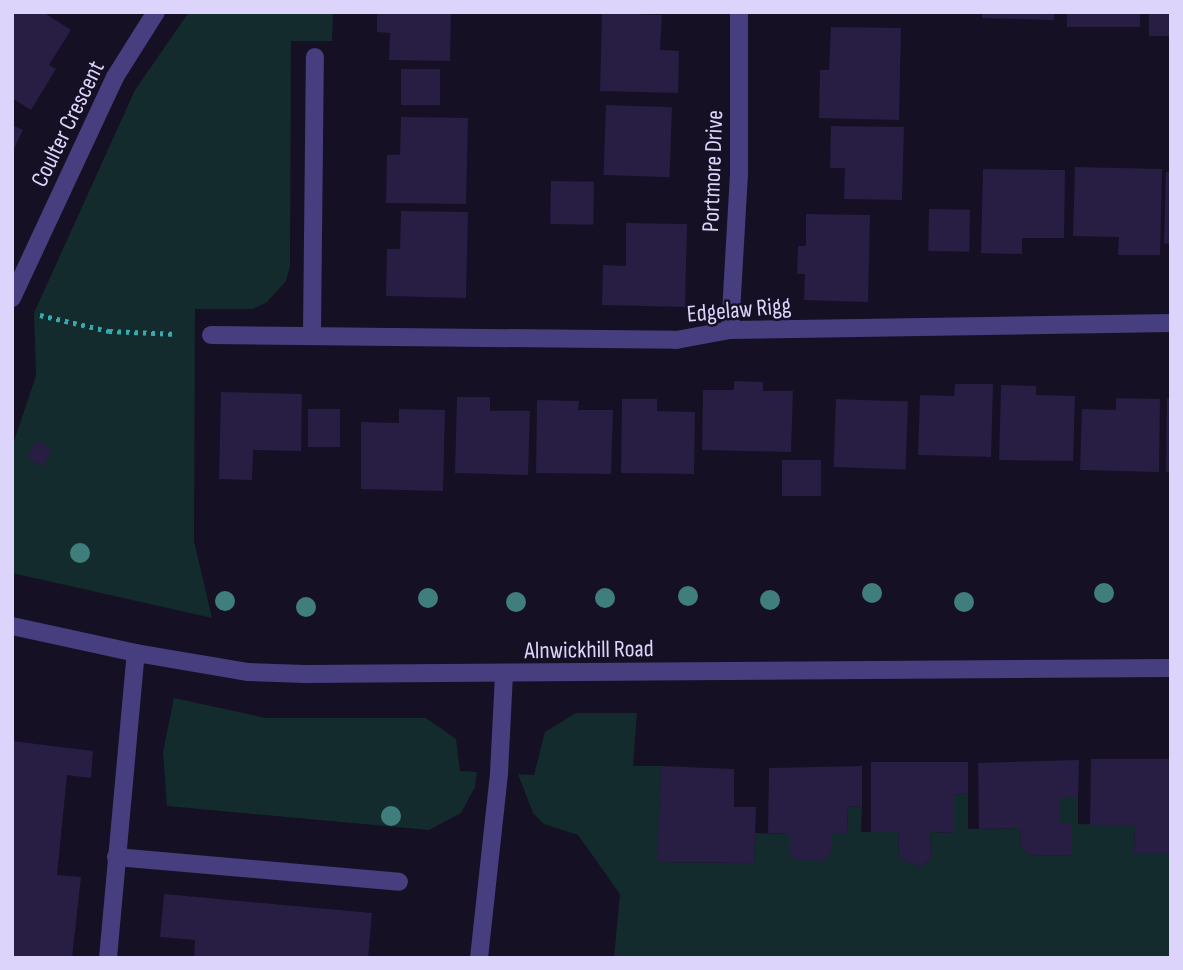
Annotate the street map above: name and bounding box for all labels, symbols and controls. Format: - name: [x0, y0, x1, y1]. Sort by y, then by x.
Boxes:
- street label: Coulter Crescent: [25, 56, 111, 192]
- street label: Portmore Drive: [696, 110, 730, 232]
- street label: Edgelaw Rigg: [686, 291, 792, 329]
- street label: Alnwickhill Road: [524, 634, 654, 666]

